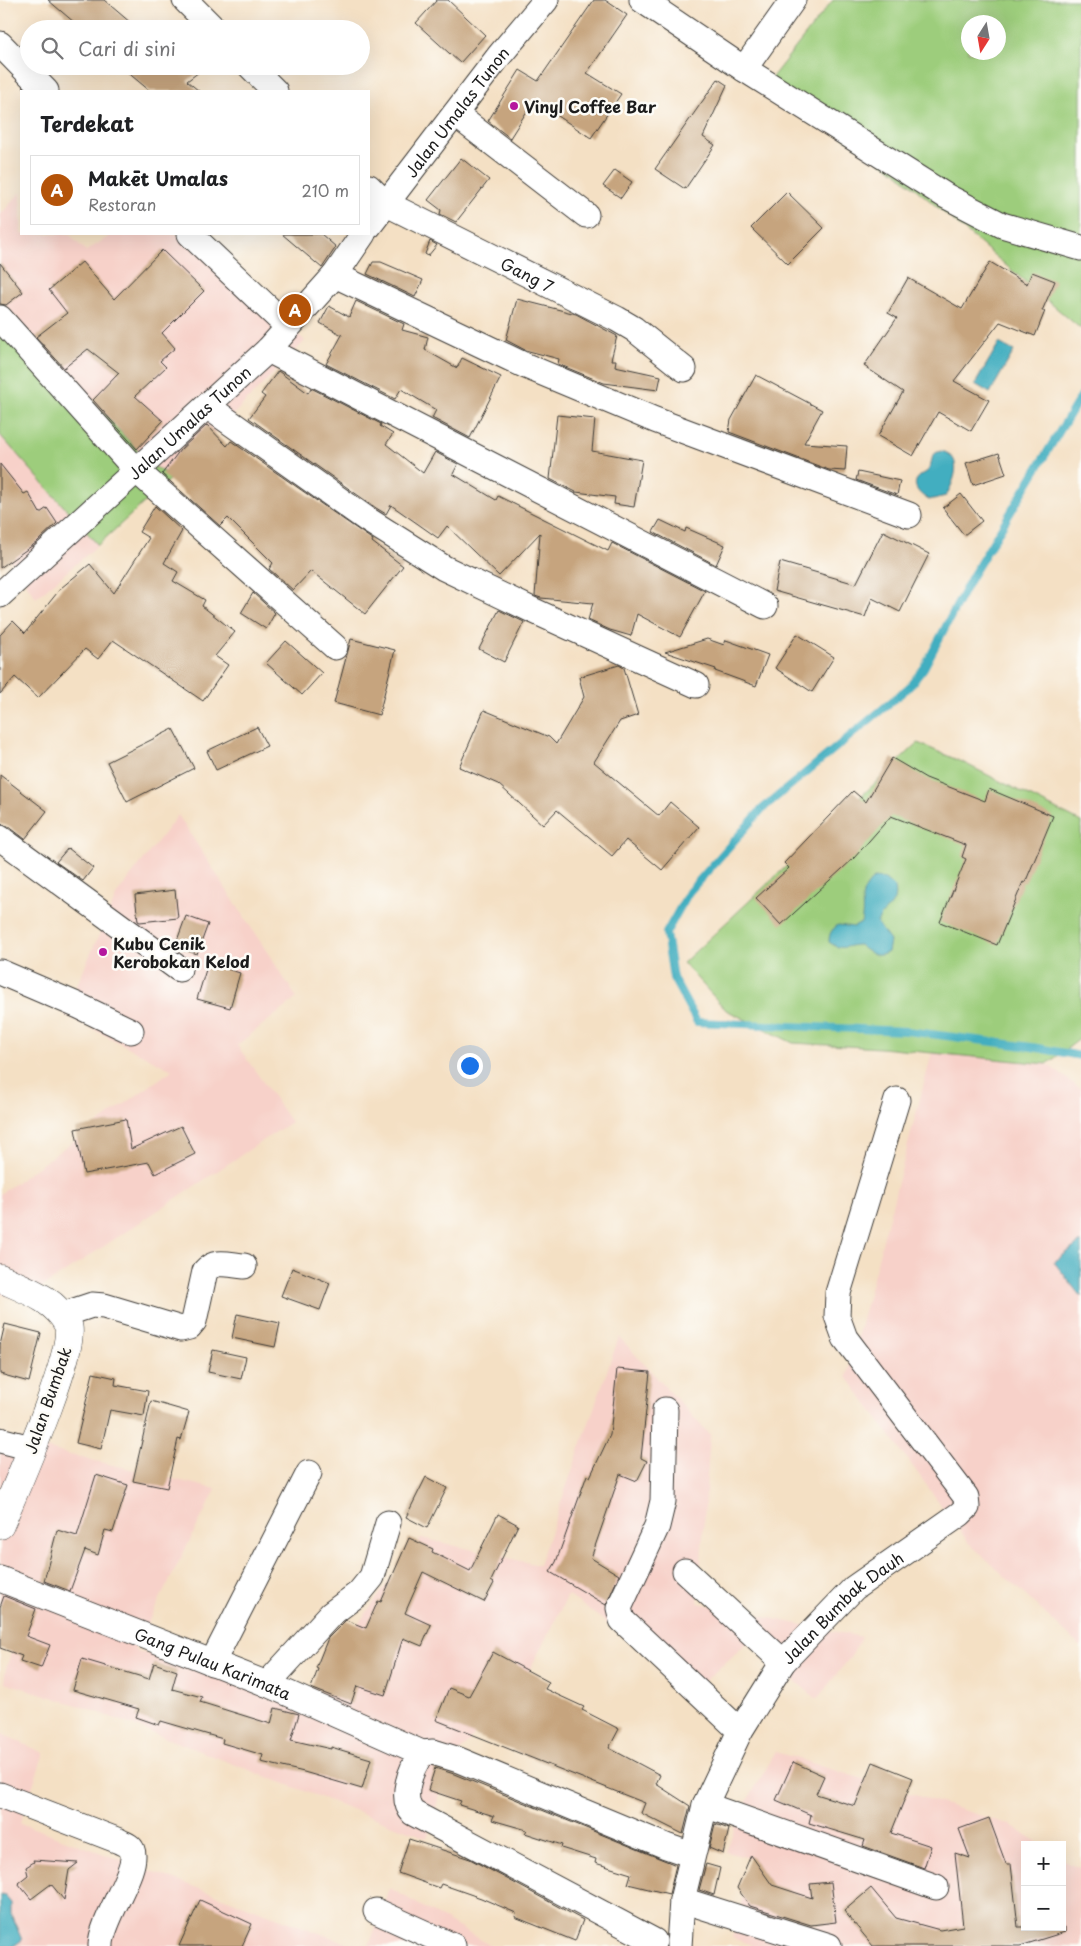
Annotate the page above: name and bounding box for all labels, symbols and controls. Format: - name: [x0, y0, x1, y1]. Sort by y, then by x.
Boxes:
- north arrow: [961, 15, 1006, 60]
- search box: [20, 20, 370, 75]
- icon: search: [38, 34, 66, 62]
- text: Cari di sini: [78, 34, 176, 62]
- street label: Jalan Umalas Tunon: [399, 41, 514, 182]
- place label: Vinyl Coffee Bar: [524, 94, 657, 118]
- marker: Vinyl Coffee Bar: [508, 100, 520, 112]
- text: Terdekat: [40, 107, 134, 139]
- text: Makēt Umalas: [88, 164, 228, 192]
- text: A: [51, 178, 63, 202]
- text: 210 m: [301, 178, 349, 202]
- text: Restoran: [88, 192, 156, 216]
- street label: Gang 7: [497, 251, 558, 298]
- pin: A: [279, 291, 311, 329]
- street label: Jalan Umalas Tunon: [122, 360, 256, 485]
- place label: Kubu Cenik Kerobokan Kelod: [113, 931, 250, 973]
- marker: Kubu Cenik Kerobokan Kelod: [97, 946, 109, 958]
- your location: [457, 1053, 483, 1079]
- street label: Jalan Bumbak: [17, 1343, 77, 1457]
- street label: Jalan Bumbak Dauh: [776, 1545, 908, 1669]
- street label: Gang Pulau Karimata: [131, 1621, 296, 1706]
- map controls: [1021, 1841, 1066, 1931]
- button: +: [1021, 1841, 1066, 1886]
- button: −: [1021, 1886, 1066, 1931]

